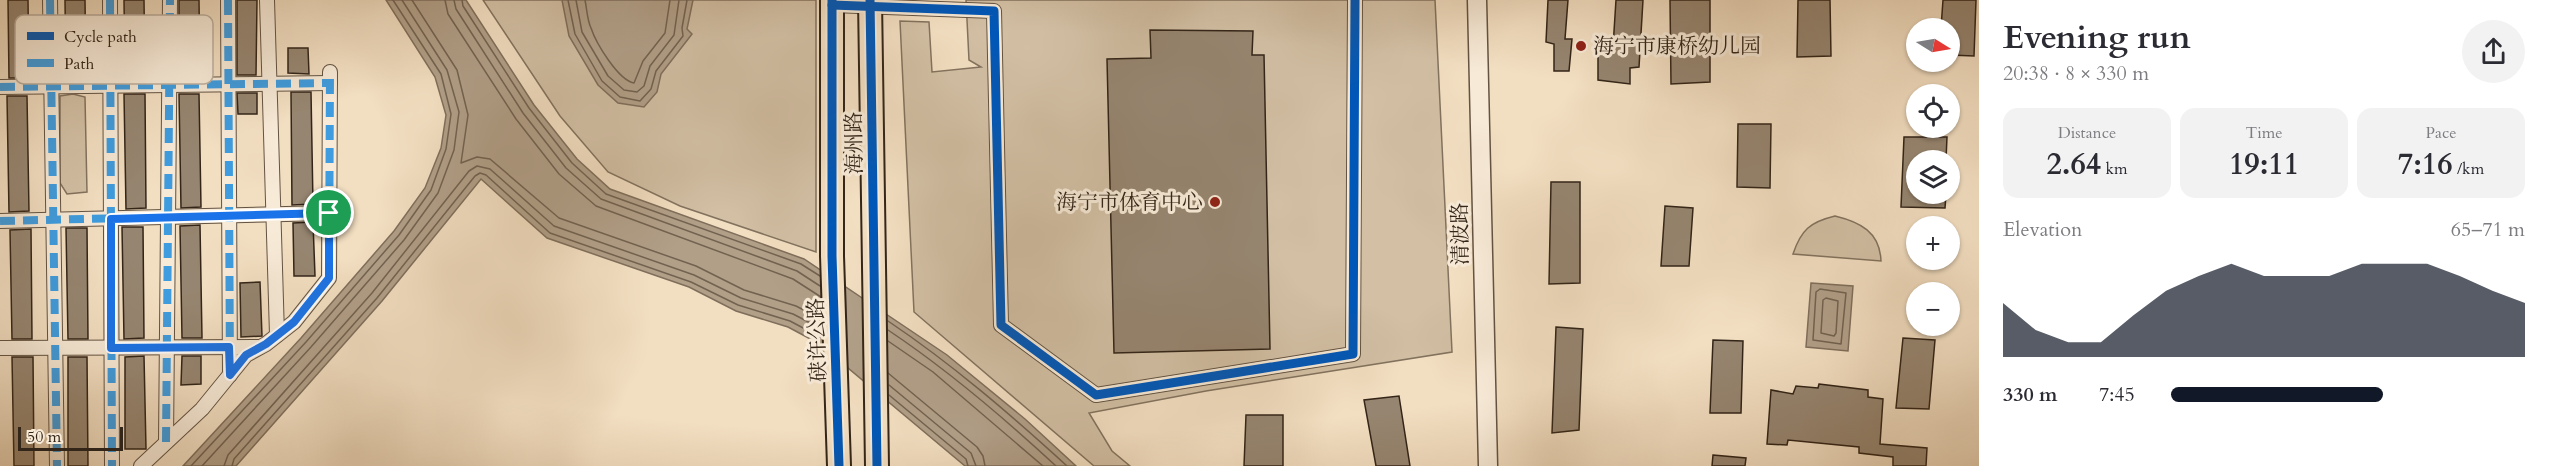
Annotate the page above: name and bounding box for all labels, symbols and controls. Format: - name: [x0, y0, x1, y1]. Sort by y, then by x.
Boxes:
- legend: [15, 15, 213, 84]
- text: Evening run: [2003, 15, 2191, 60]
- north arrow: [1906, 18, 1960, 72]
- map controls: [1906, 18, 1960, 336]
- button: share: [2462, 20, 2525, 83]
- text: Cycle path: [64, 26, 137, 48]
- place label: 海宁市康桥幼儿园: [1593, 32, 1761, 61]
- marker: 海宁市康桥幼儿园: [1574, 39, 1588, 53]
- text: Path: [64, 53, 94, 75]
- text: 20:38 · 8 × 330 m: [2003, 60, 2149, 87]
- button: locate: [1906, 84, 1960, 138]
- street label: 海州路: [839, 111, 870, 175]
- text: Distance: [2058, 122, 2116, 144]
- text: Time: [2245, 122, 2283, 144]
- text: Pace: [2426, 122, 2456, 144]
- text: 2.64: [2046, 144, 2101, 185]
- text: 19:11: [2229, 144, 2299, 185]
- text: 7:16: [2398, 144, 2453, 185]
- button: layers: [1906, 150, 1960, 204]
- text: km: [2101, 158, 2128, 180]
- text: /km: [2453, 158, 2484, 180]
- pin: [303, 187, 354, 238]
- place label: 海宁市体育中心: [1056, 188, 1203, 217]
- marker: 海宁市体育中心: [1208, 195, 1222, 209]
- icon: arrive: [312, 196, 345, 229]
- street label: 清波路: [1445, 202, 1476, 266]
- button: +: [1906, 216, 1960, 270]
- text: Elevation: [2003, 216, 2082, 243]
- text: 65–71 m: [2451, 216, 2525, 243]
- button: −: [1906, 282, 1960, 336]
- street label: 硖许公路: [802, 298, 833, 382]
- text: 330 m: [2003, 381, 2058, 408]
- text: 7:45: [2099, 381, 2135, 408]
- scale bar: [18, 424, 123, 452]
- text: 50 m: [27, 426, 61, 448]

